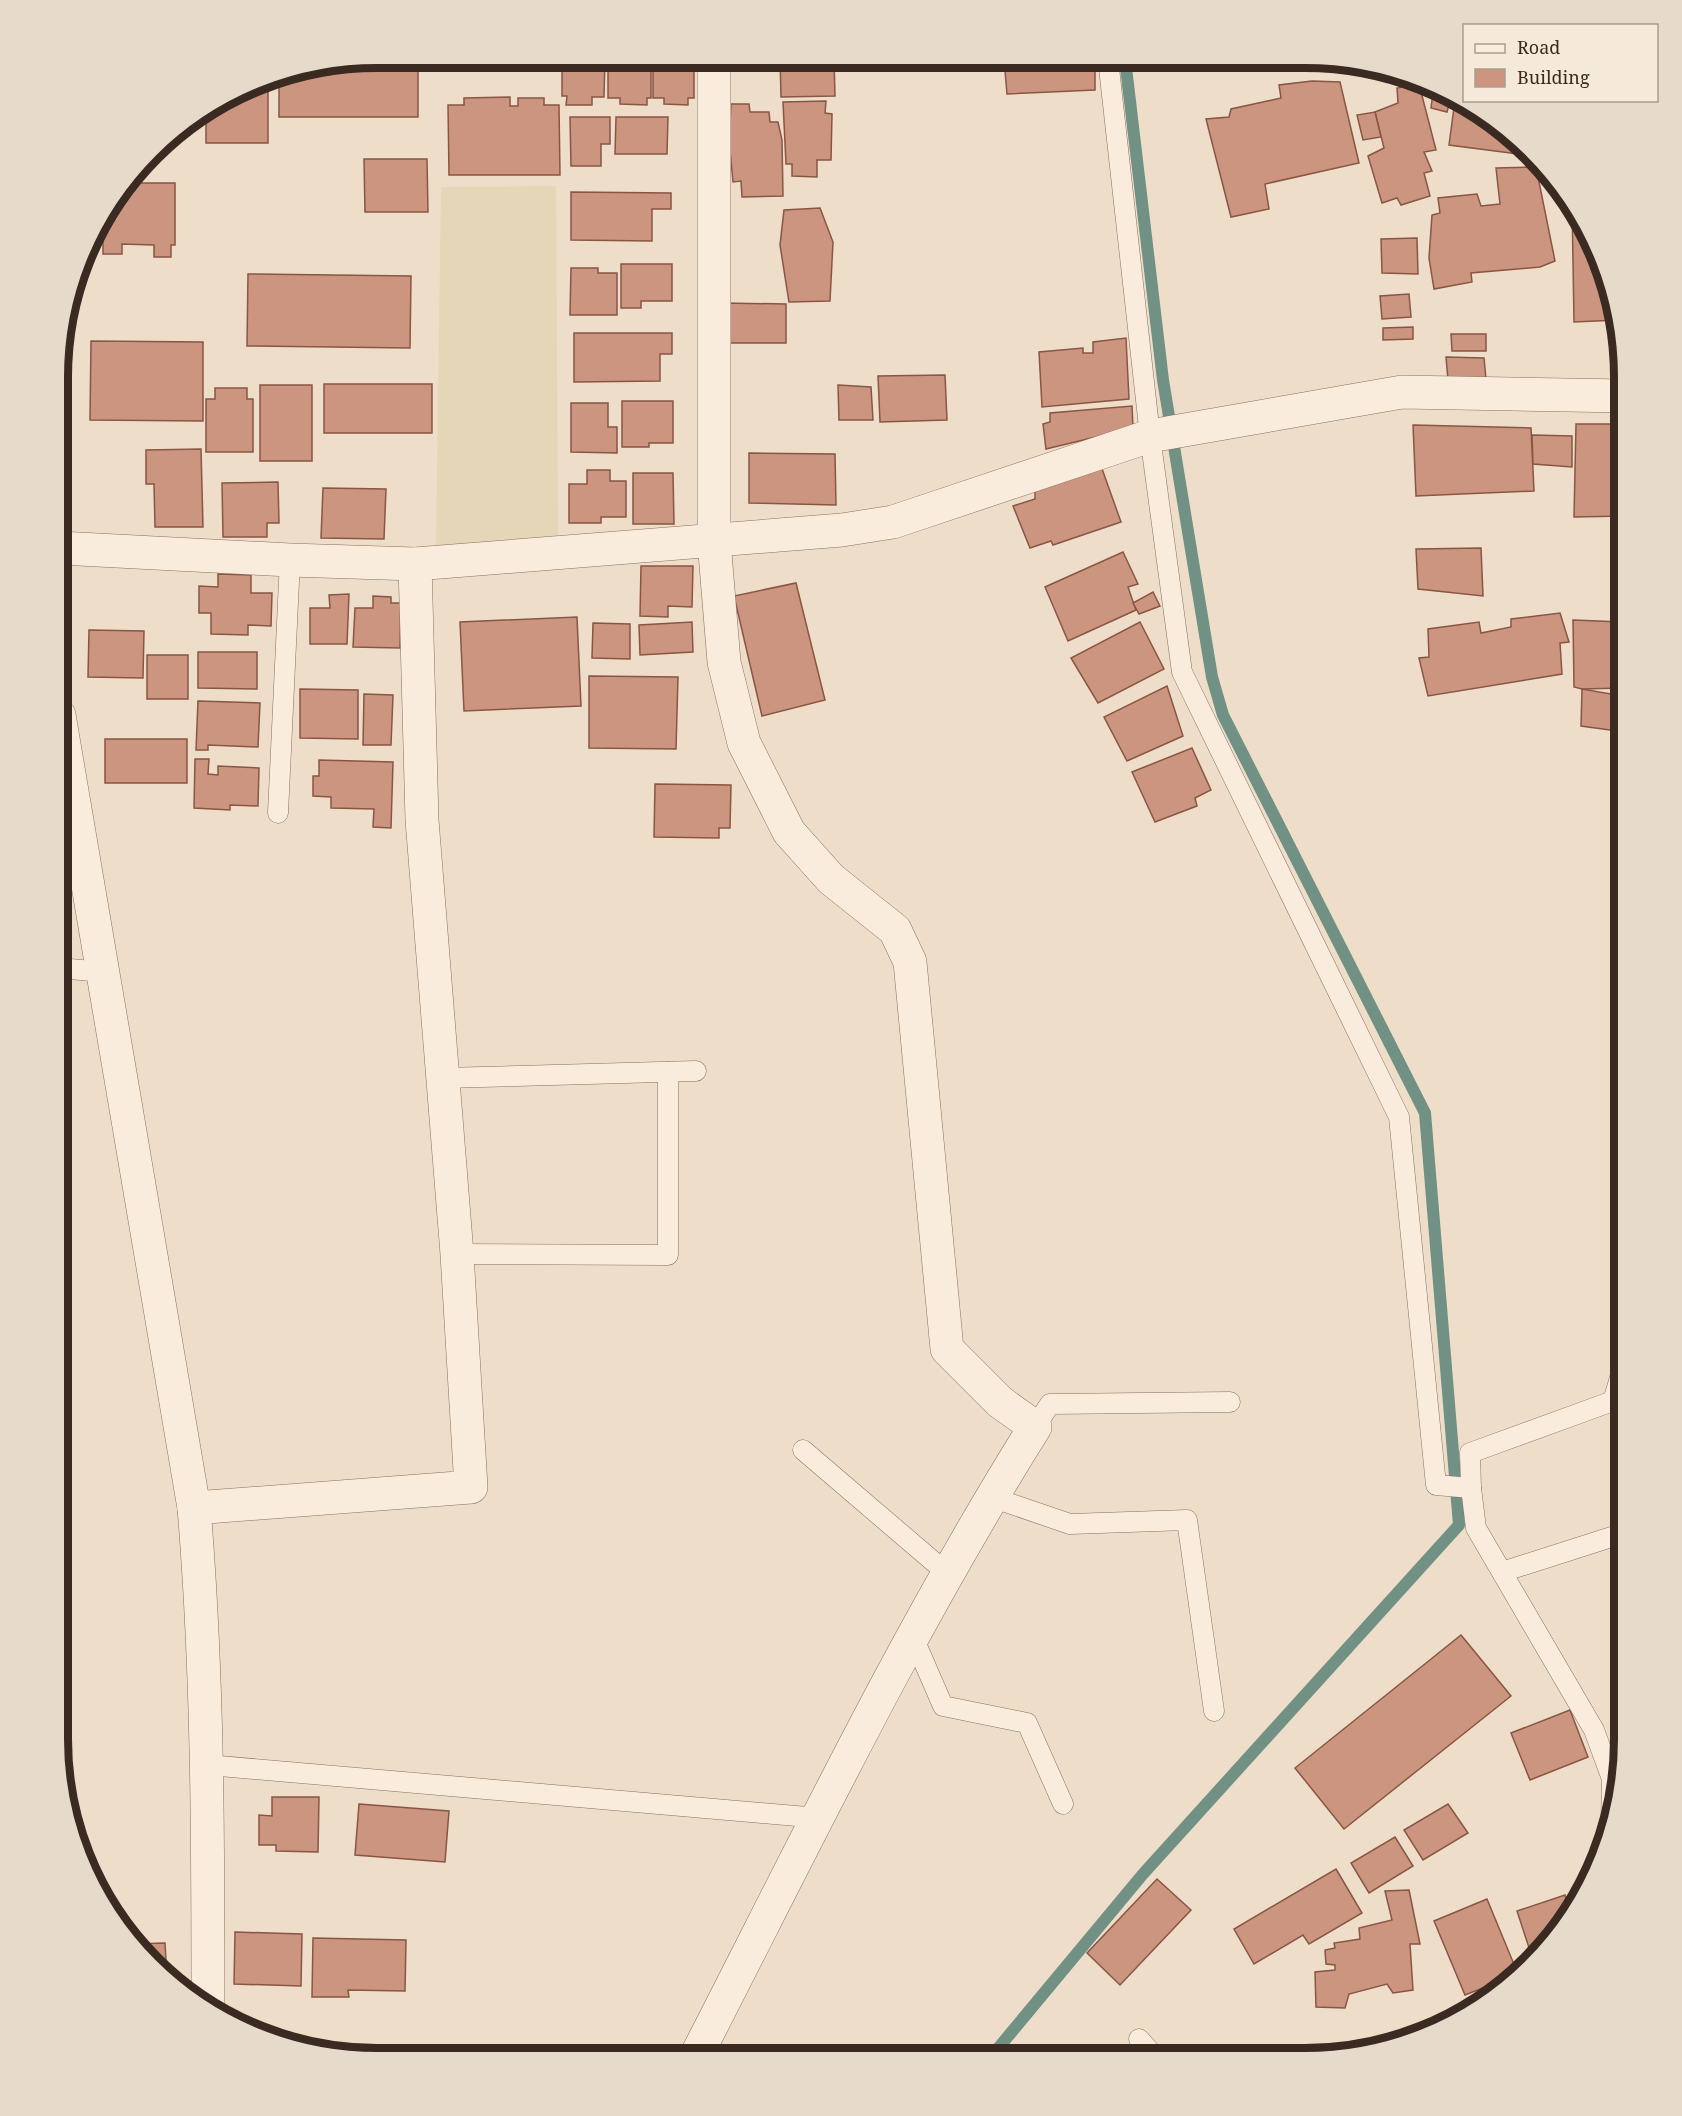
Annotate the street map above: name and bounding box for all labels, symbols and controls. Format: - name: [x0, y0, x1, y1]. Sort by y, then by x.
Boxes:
- legend: [1463, 24, 1658, 102]
- text: Road: [1517, 35, 1560, 59]
- text: Building: [1517, 65, 1590, 89]

